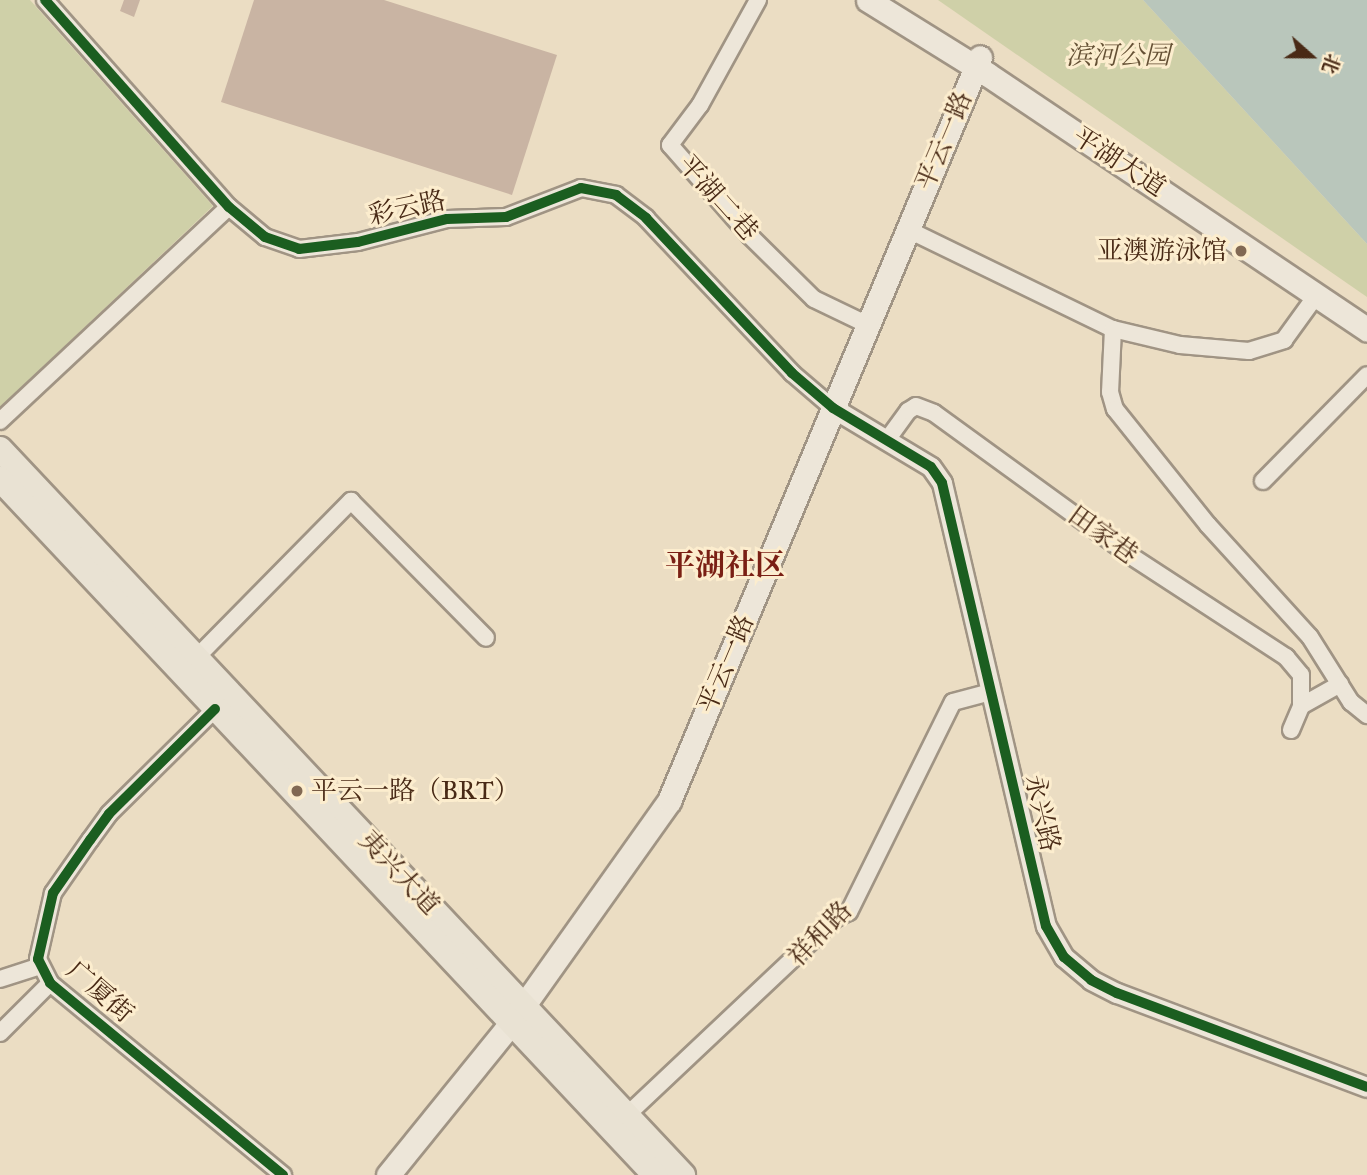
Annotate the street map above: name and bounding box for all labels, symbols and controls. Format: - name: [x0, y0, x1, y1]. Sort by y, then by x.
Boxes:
- north arrow: [1276, 21, 1346, 91]
- park label: 滨河公园: [1066, 40, 1170, 72]
- text: 北: [1317, 51, 1345, 77]
- street label: 平云一路: [909, 87, 979, 195]
- street label: 平湖大道: [1067, 121, 1171, 203]
- street label: 平湖二巷: [672, 149, 764, 247]
- street label: 彩云路: [366, 185, 448, 231]
- place label: 亚澳游泳馆: [1097, 235, 1227, 267]
- marker: 亚澳游泳馆: [1233, 243, 1249, 259]
- street label: 田家巷: [1062, 499, 1144, 571]
- district label: 平湖社区: [665, 547, 785, 583]
- street label: 平云一路: [691, 610, 761, 718]
- street label: 永兴路: [1018, 771, 1066, 855]
- place label: 平云一路（BRT）: [311, 775, 520, 807]
- marker: 平云一路（BRT）: [289, 783, 305, 799]
- street label: 夷兴大道: [352, 824, 446, 922]
- street label: 祥和路: [782, 895, 858, 973]
- street label: 广厦街: [60, 955, 140, 1029]

